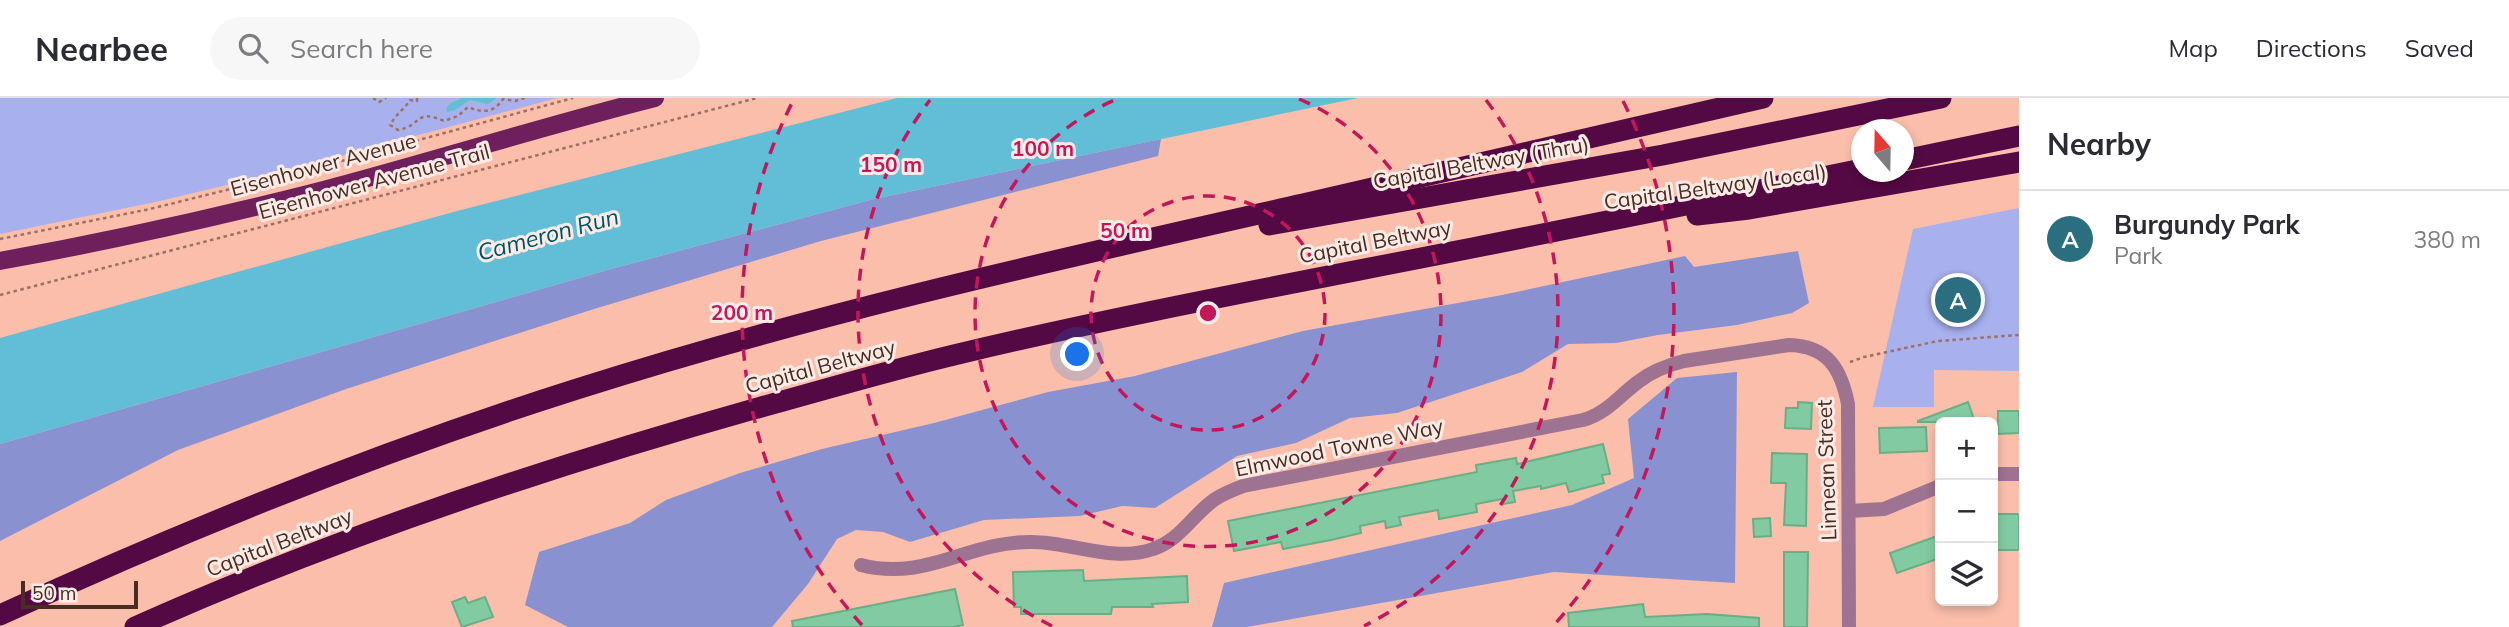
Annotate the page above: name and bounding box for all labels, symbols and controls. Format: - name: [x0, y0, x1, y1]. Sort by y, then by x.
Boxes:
- search box: [210, 17, 700, 80]
- text: Nearbee: [35, 28, 168, 69]
- icon: search: [234, 29, 272, 67]
- text: Search here: [290, 32, 433, 65]
- text: Map: [2168, 33, 2218, 63]
- text: Directions: [2256, 33, 2367, 63]
- text: Saved: [2405, 33, 2474, 63]
- north arrow: [1851, 119, 1914, 182]
- text: Nearby: [2047, 125, 2151, 163]
- street label: Eisenhower Avenue: [227, 127, 419, 201]
- street label: Capital Beltway (Thru): [1371, 130, 1591, 194]
- text: 100 m: [1012, 135, 1074, 161]
- street label: Eisenhower Avenue Trail: [256, 138, 492, 224]
- text: 150 m: [860, 151, 922, 177]
- street label: Capital Beltway (Local): [1602, 157, 1828, 215]
- water label: Cameron Run: [474, 201, 622, 267]
- text: Burgundy Park: [2114, 208, 2300, 241]
- street label: Capital Beltway: [1297, 213, 1453, 269]
- text: 50 m: [1100, 217, 1150, 243]
- text: A: [2061, 225, 2079, 254]
- text: 380 m: [2413, 225, 2481, 254]
- text: Park: [2114, 241, 2162, 270]
- pin: A: [1935, 274, 1981, 326]
- text: 200 m: [711, 299, 773, 325]
- centre of rings: [1196, 301, 1220, 325]
- street label: Capital Beltway: [742, 333, 898, 399]
- your location: [1060, 337, 1094, 371]
- street label: Linnean Street: [1811, 399, 1841, 541]
- street label: Elmwood Towne Way: [1233, 412, 1445, 482]
- map controls: [1935, 417, 1998, 606]
- button: +: [1935, 417, 1998, 480]
- button: −: [1935, 480, 1998, 543]
- street label: Capital Beltway: [202, 502, 356, 582]
- button: layers: [1935, 543, 1998, 606]
- scale bar: [21, 578, 138, 610]
- text: 50 m: [32, 581, 76, 605]

